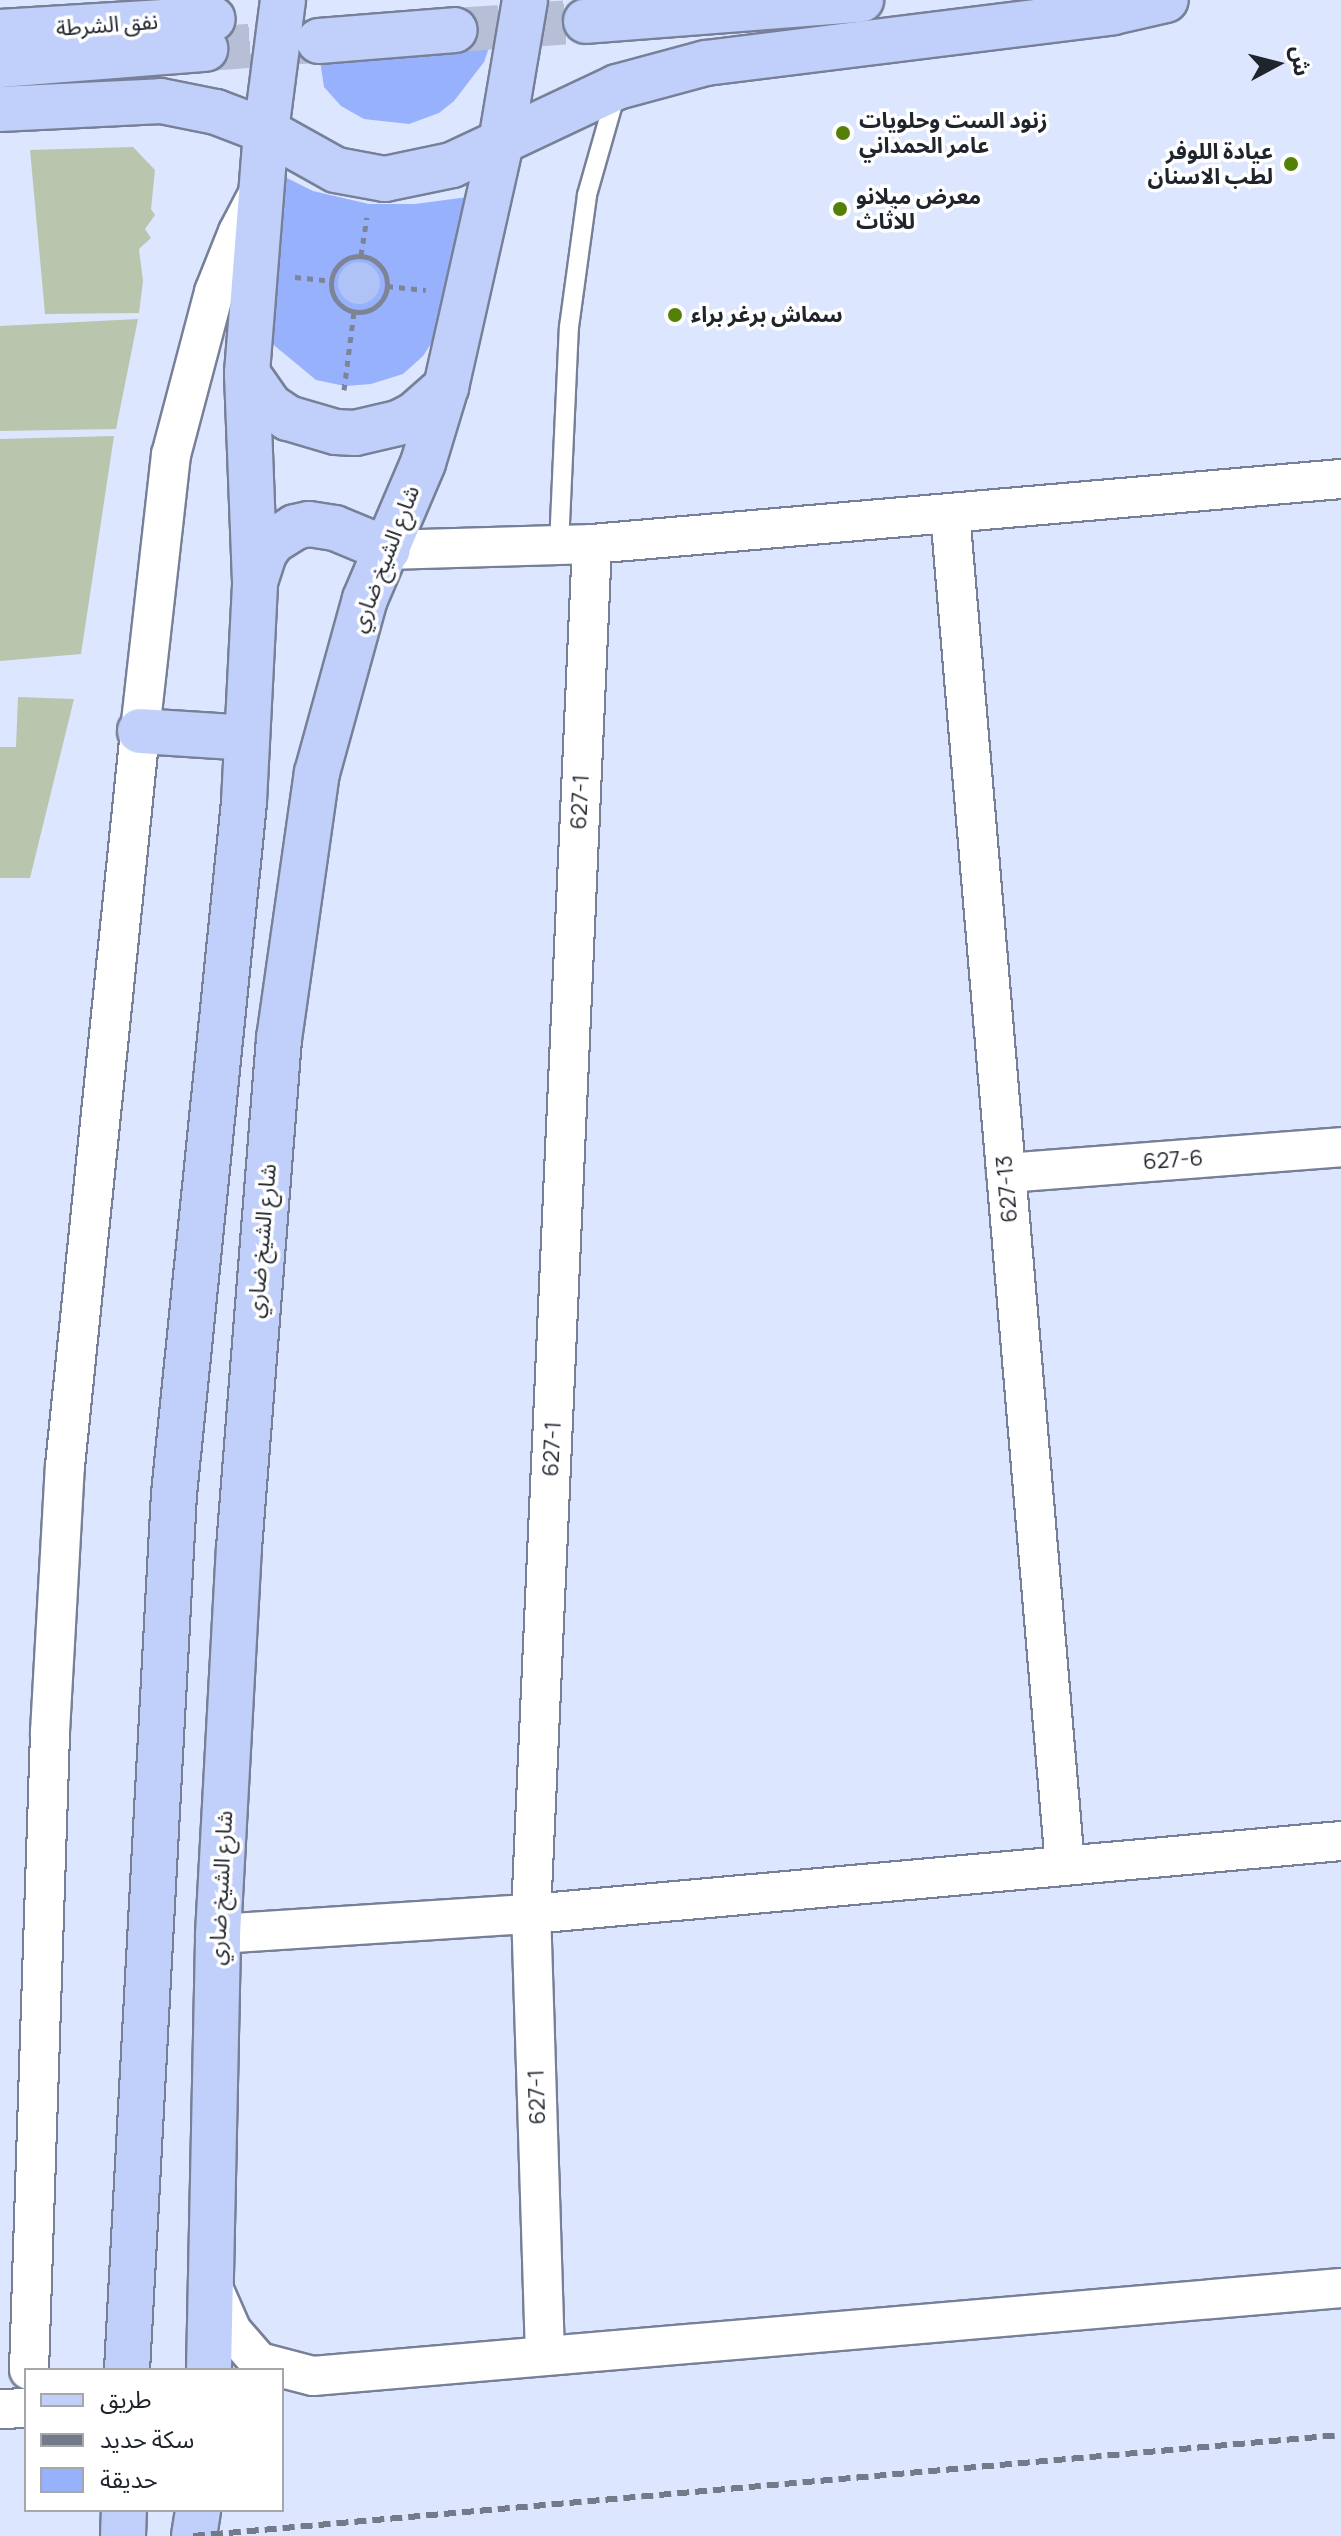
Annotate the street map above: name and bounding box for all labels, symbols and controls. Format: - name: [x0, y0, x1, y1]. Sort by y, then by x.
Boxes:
- street label: نفق الشرطة: [55, 8, 159, 42]
- north arrow: [1237, 24, 1317, 104]
- text: ش: [1284, 44, 1318, 78]
- place label: زنود الست وحلويات عامر الحمداني: [859, 107, 1047, 158]
- marker: زنود الست وحلويات عامر الحمداني: [834, 124, 852, 142]
- place label: عيادة اللوفر لطب الاسنان: [1148, 138, 1273, 190]
- marker: عيادة اللوفر لطب الاسنان: [1280, 153, 1302, 175]
- place label: معرض ميلانو للاثاث: [856, 183, 981, 234]
- marker: معرض ميلانو للاثاث: [831, 200, 849, 218]
- place label: سماش برغر براء: [691, 302, 843, 328]
- marker: سماش برغر براء: [666, 306, 684, 324]
- street label: شارع الشيخ ضاري: [345, 482, 425, 636]
- street label: 627-1: [565, 774, 595, 830]
- street label: 627-6: [1142, 1145, 1204, 1175]
- street label: 627-13: [991, 1154, 1023, 1224]
- street label: شارع الشيخ ضاري: [242, 1163, 282, 1319]
- street label: 627-1: [537, 1421, 567, 1477]
- street label: شارع الشيخ ضاري: [204, 1810, 238, 1966]
- street label: 627-1: [523, 2069, 551, 2125]
- legend: [24, 2368, 284, 2512]
- text: طريق: [100, 2382, 152, 2415]
- text: سكة حديد: [100, 2422, 194, 2455]
- text: حديقة: [100, 2462, 158, 2495]

